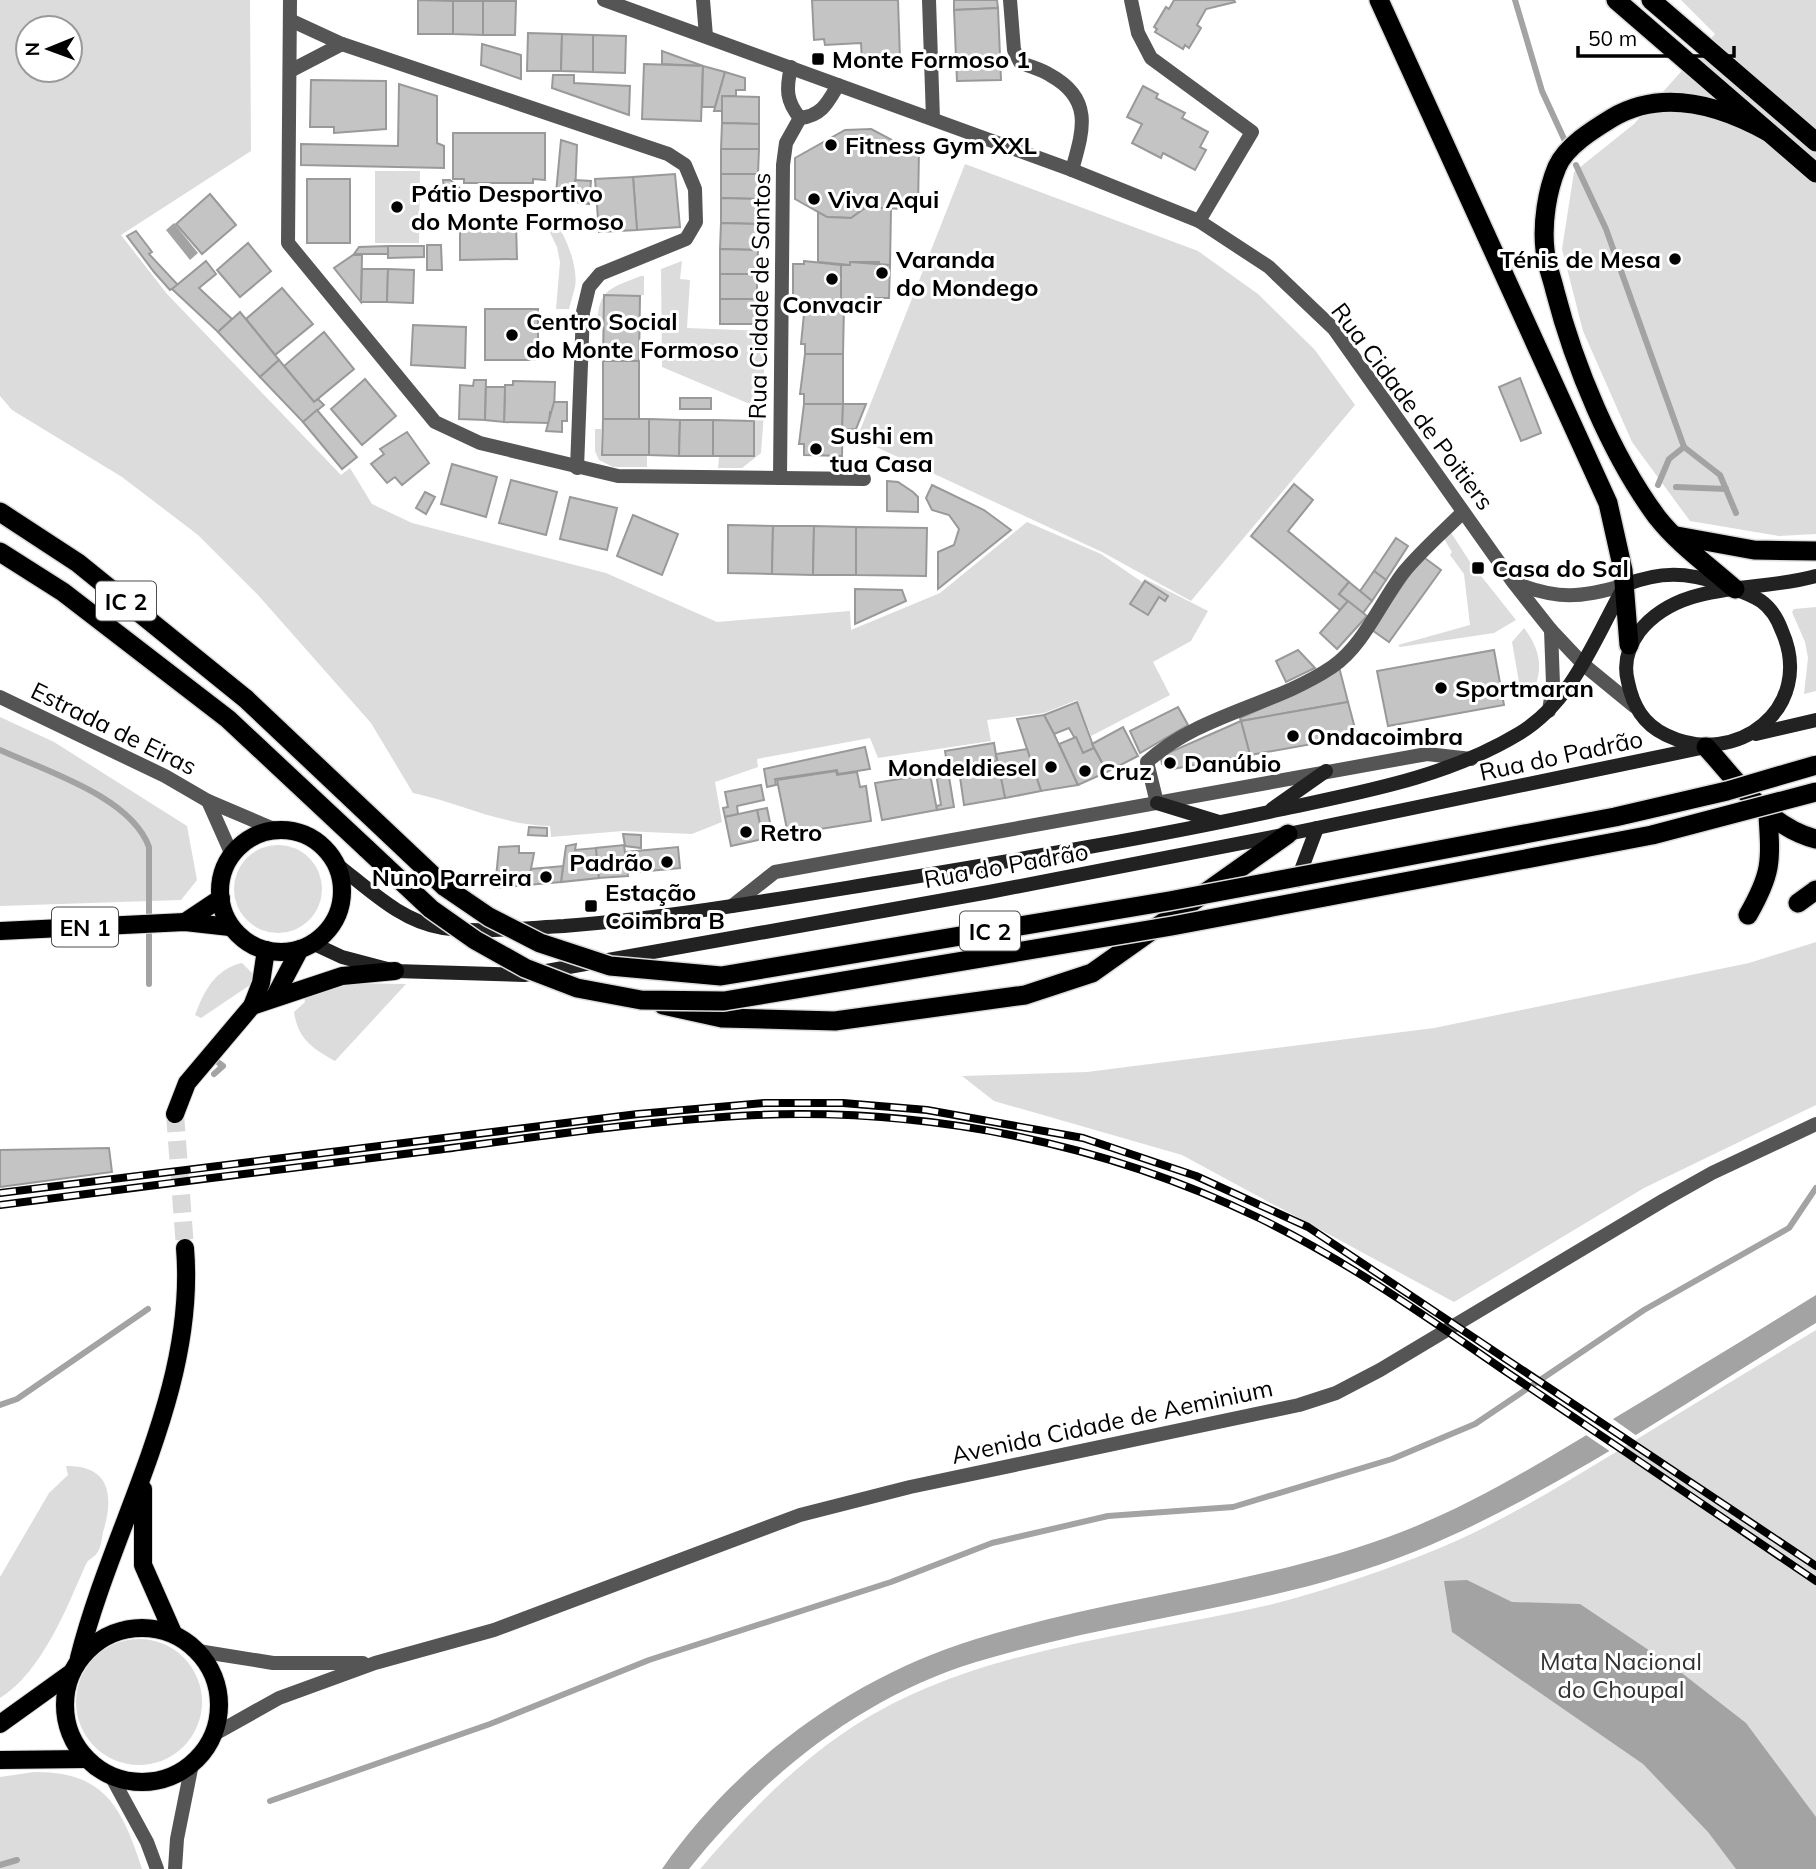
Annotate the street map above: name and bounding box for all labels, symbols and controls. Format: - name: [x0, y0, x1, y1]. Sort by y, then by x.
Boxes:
- north arrow: [14, 14, 84, 84]
- scale bar: [1578, 14, 1734, 58]
- text: 50 m: [1588, 25, 1637, 51]
- text: N: [20, 42, 44, 57]
- place label: Monte Formoso 1: [832, 44, 1030, 74]
- marker: Monte Formoso 1: [810, 51, 826, 67]
- place label: Fitness Gym XXL: [845, 130, 1037, 160]
- marker: Fitness Gym XXL: [823, 137, 839, 153]
- street label: Rua Cidade de Santos: [742, 172, 776, 420]
- place label: Pátio Desportivo do Monte Formoso: [411, 178, 624, 236]
- place label: Viva Aqui: [827, 184, 939, 214]
- marker: Viva Aqui: [806, 191, 822, 207]
- marker: Pátio Desportivo do Monte Formoso: [389, 199, 405, 215]
- place label: Varanda do Mondego: [895, 244, 1038, 302]
- place label: Ténis de Mesa: [1500, 244, 1661, 274]
- marker: Ténis de Mesa: [1667, 251, 1683, 267]
- marker: Varanda do Mondego: [874, 265, 890, 281]
- marker: Convacir: [824, 271, 840, 287]
- place label: Convacir: [782, 289, 882, 319]
- street label: Rua Cidade de Poitiers: [1325, 296, 1501, 516]
- place label: Centro Social do Monte Formoso: [526, 306, 739, 364]
- marker: Centro Social do Monte Formoso: [504, 327, 520, 343]
- place label: Sushi em tua Casa: [830, 420, 934, 478]
- marker: Sushi em tua Casa: [808, 441, 824, 457]
- place label: Casa do Sal: [1492, 553, 1629, 583]
- marker: Casa do Sal: [1470, 560, 1486, 576]
- road number: IC 2: [96, 582, 156, 621]
- place label: Sportmaran: [1455, 673, 1594, 703]
- street label: Estrada de Eiras: [26, 675, 202, 781]
- marker: Sportmaran: [1433, 680, 1449, 696]
- place label: Ondacoimbra: [1307, 721, 1463, 751]
- street label: Rua do Padrão: [1477, 723, 1645, 787]
- marker: Ondacoimbra: [1285, 728, 1301, 744]
- place label: Danúbio: [1184, 748, 1281, 778]
- place label: Mondeldiesel: [887, 752, 1037, 782]
- marker: Danúbio: [1162, 755, 1178, 771]
- place label: Cruz: [1099, 756, 1152, 786]
- marker: Mondeldiesel: [1043, 759, 1059, 775]
- marker: Cruz: [1077, 763, 1093, 779]
- place label: Retro: [760, 817, 822, 847]
- marker: Retro: [738, 824, 754, 840]
- street label: Rua do Padrão: [922, 836, 1090, 894]
- place label: Padrão: [569, 847, 653, 877]
- marker: Padrão: [659, 854, 675, 870]
- place label: Nuno Parreira: [372, 862, 532, 892]
- marker: Nuno Parreira: [538, 869, 554, 885]
- place label: Estação Coimbra B: [605, 877, 725, 935]
- marker: Estação Coimbra B: [583, 898, 599, 914]
- road number: EN 1: [52, 908, 118, 946]
- road number: IC 2: [960, 912, 1020, 950]
- street label: Avenida Cidade de Aeminium: [949, 1372, 1275, 1470]
- park label: Mata Nacional do Choupal: [1540, 1646, 1702, 1704]

